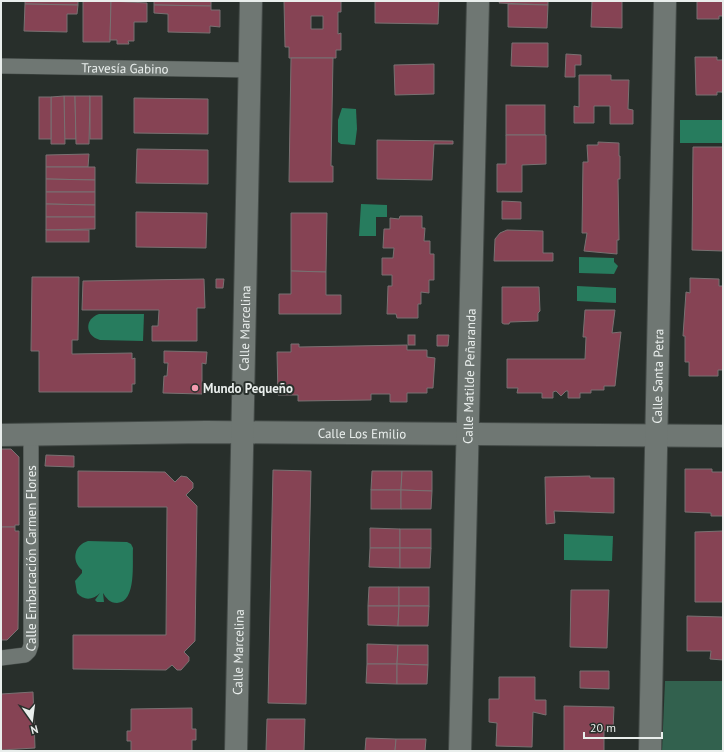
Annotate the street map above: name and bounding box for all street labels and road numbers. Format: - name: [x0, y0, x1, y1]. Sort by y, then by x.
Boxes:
- street label: Travesía Gabino: [81, 59, 169, 78]
- street label: Calle Marcelina: [236, 285, 254, 371]
- street label: Calle Matilde Peñaranda: [459, 308, 480, 444]
- street label: Calle Santa Petra: [649, 328, 667, 424]
- street label: Calle Los Emilio: [318, 425, 406, 443]
- street label: Calle Embarcación Carmen Flores: [21, 465, 40, 654]
- street label: Calle Marcelina: [229, 609, 248, 695]

